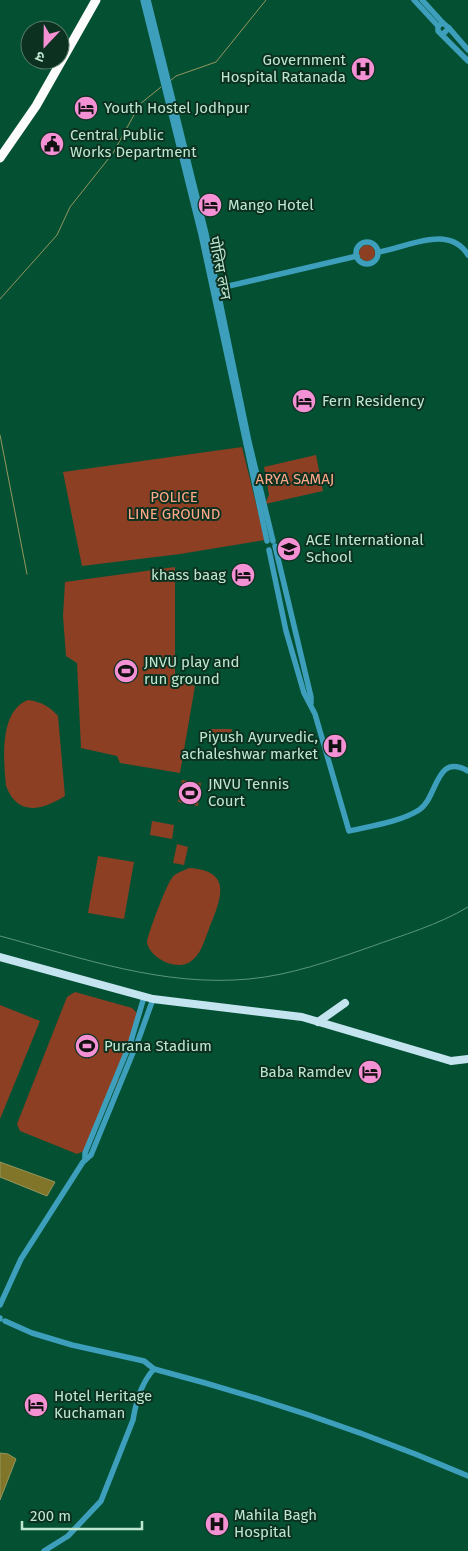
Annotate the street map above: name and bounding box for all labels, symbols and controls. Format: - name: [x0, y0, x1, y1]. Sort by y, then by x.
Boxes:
- north arrow: [20, 20, 70, 70]
- text: उ: [33, 47, 47, 66]
- place label: Government Hospital Ratanada: [221, 51, 347, 86]
- hospital icon: Government Hospital Ratanada: [350, 56, 376, 82]
- hotel icon: Youth Hostel Jodhpur: [73, 95, 99, 121]
- place label: Youth Hostel Jodhpur: [104, 99, 249, 117]
- place label: Central Public Works Department: [70, 126, 197, 161]
- public building icon: Central Public Works Department: [39, 131, 65, 157]
- hotel icon: Mango Hotel: [197, 192, 223, 218]
- place label: Mango Hotel: [228, 196, 314, 214]
- street label: पोलिस लय्न: [205, 235, 235, 302]
- hotel icon: Fern Residency: [291, 388, 317, 414]
- place label: Fern Residency: [322, 392, 425, 410]
- park label: ARYA SAMAJ: [256, 470, 334, 488]
- park label: POLICE LINE GROUND: [128, 488, 220, 523]
- place label: ACE International School: [306, 531, 424, 566]
- school or university icon: ACE International School: [276, 536, 302, 562]
- hotel icon: khass baag: [230, 562, 256, 588]
- place label: khass baag: [151, 566, 226, 584]
- place label: JNVU play and run ground: [144, 653, 240, 688]
- sports icon: JNVU play and run ground: [113, 658, 139, 684]
- place label: Piyush Ayurvedic, achaleshwar market: [181, 728, 319, 763]
- hospital icon: Piyush Ayurvedic, achaleshwar market: [322, 733, 348, 759]
- place label: JNVU Tennis Court: [208, 775, 289, 810]
- sports icon: JNVU Tennis Court: [177, 780, 203, 806]
- sports icon: Purana Stadium: [74, 1033, 100, 1059]
- place label: Purana Stadium: [104, 1037, 212, 1055]
- hotel icon: Baba Ramdev: [357, 1059, 383, 1085]
- place label: Baba Ramdev: [259, 1063, 353, 1081]
- place label: Hotel Heritage Kuchaman: [54, 1387, 152, 1422]
- hotel icon: Hotel Heritage Kuchaman: [23, 1392, 49, 1418]
- scale bar: [22, 1498, 142, 1530]
- place label: Mahila Bagh Hospital: [234, 1506, 317, 1541]
- text: 200 m: [30, 1507, 71, 1525]
- hospital icon: Mahila Bagh Hospital: [204, 1511, 230, 1537]

